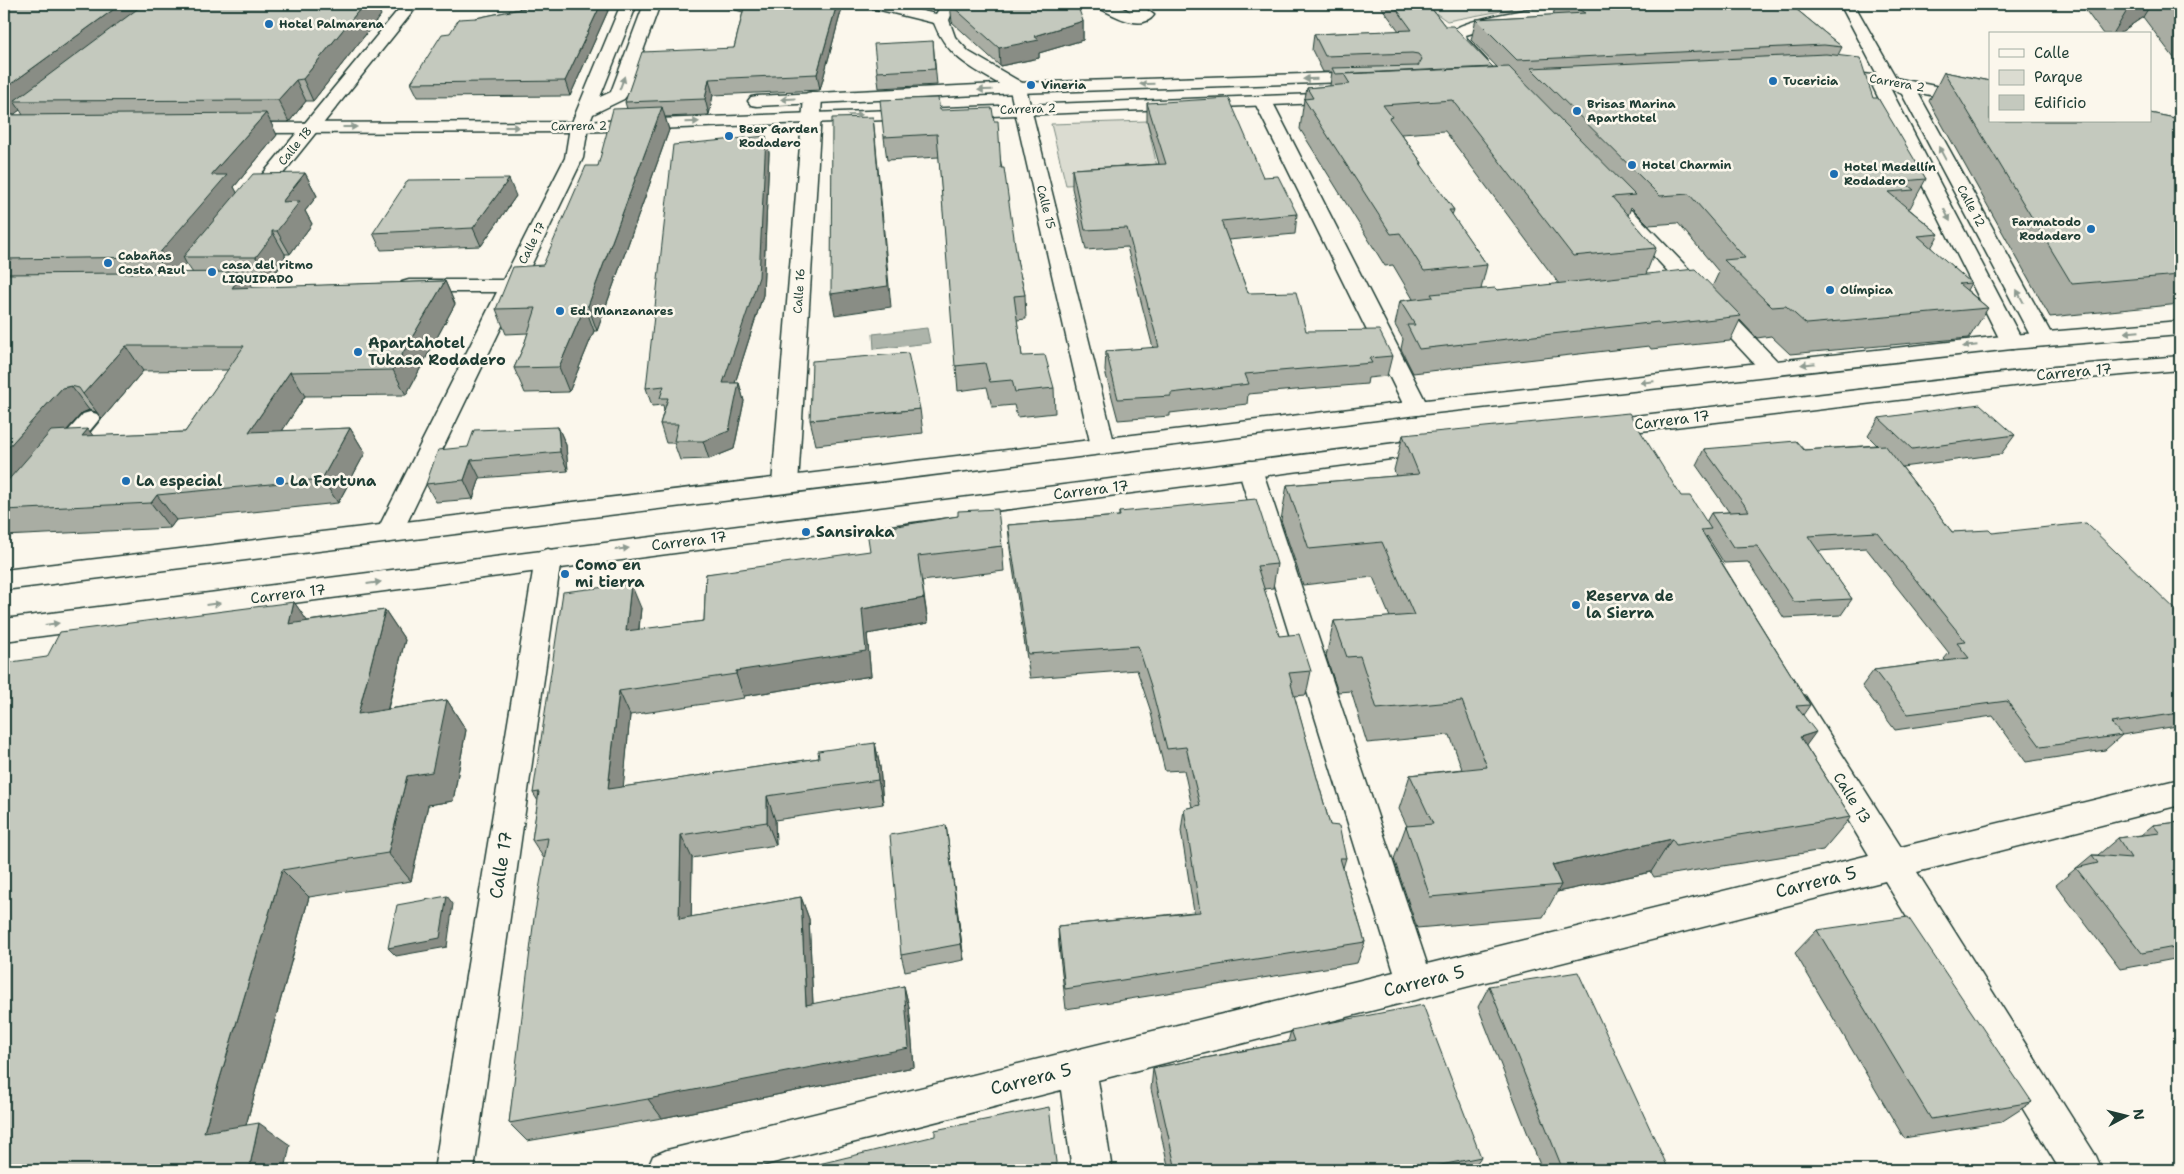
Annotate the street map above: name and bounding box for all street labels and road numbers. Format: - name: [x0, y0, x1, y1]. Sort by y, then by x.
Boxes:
- street label: Carrera 2: [1868, 70, 1926, 96]
- street label: Carrera 2: [1000, 100, 1056, 118]
- street label: Carrera 2: [551, 118, 607, 134]
- street label: Calle 18: [274, 123, 316, 169]
- street label: Calle 12: [1953, 182, 1989, 230]
- street label: Calle 15: [1033, 183, 1059, 231]
- street label: Calle 17: [515, 219, 549, 267]
- street label: Calle 16: [789, 268, 809, 314]
- street label: Carrera 17: [2035, 359, 2113, 385]
- street label: Carrera 17: [1633, 405, 1711, 435]
- street label: Carrera 17: [1052, 475, 1130, 505]
- street label: Carrera 17: [650, 526, 728, 556]
- street label: Carrera 17: [249, 579, 327, 609]
- street label: Calle 13: [1828, 769, 1876, 827]
- street label: Calle 17: [484, 829, 518, 901]
- street label: Carrera 5: [1773, 860, 1859, 904]
- street label: Carrera 5: [1381, 959, 1467, 1003]
- street label: Carrera 5: [988, 1057, 1074, 1101]

